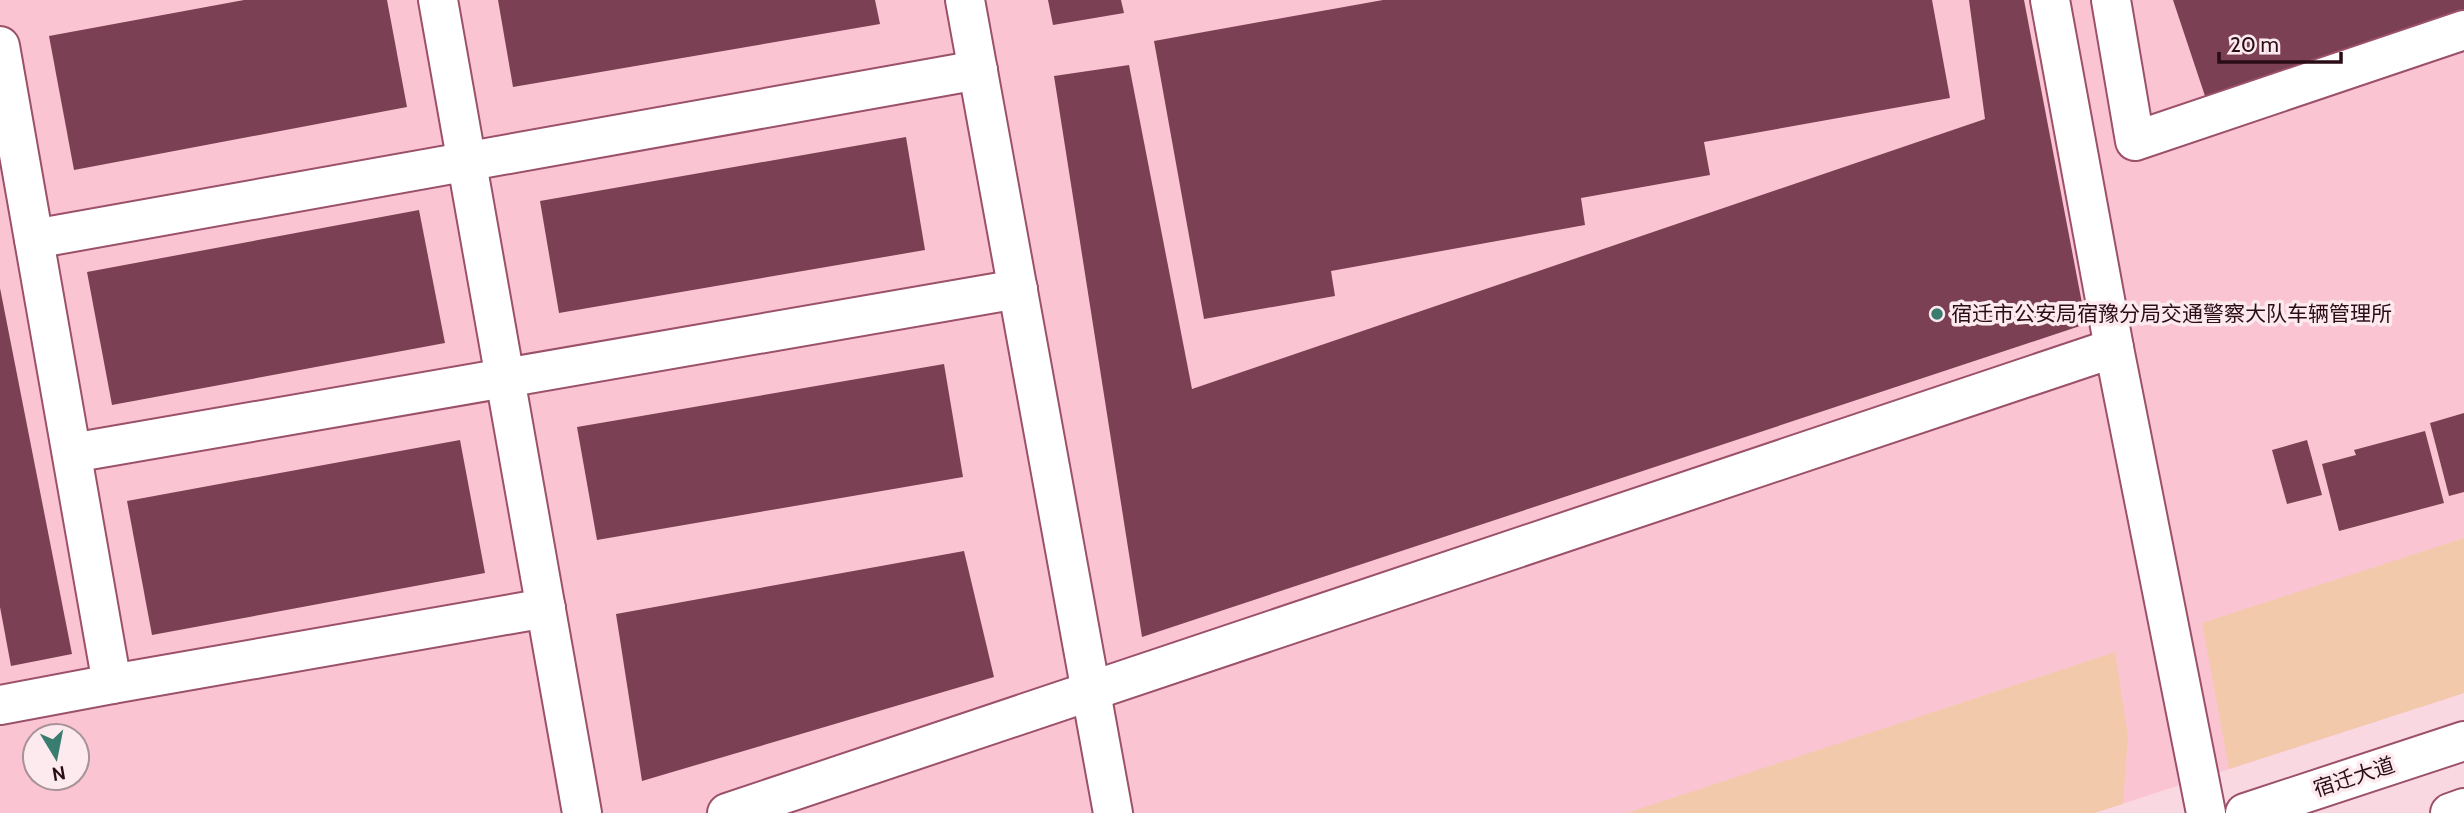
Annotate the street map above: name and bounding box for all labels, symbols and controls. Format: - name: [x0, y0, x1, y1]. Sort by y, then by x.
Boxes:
- scale bar: [2219, 21, 2342, 65]
- text: 20 m: [2230, 32, 2279, 57]
- place label: 宿迁市公安局宿豫分局交通警察大队车辆管理所: [1951, 301, 2392, 326]
- marker: 宿迁市公安局宿豫分局交通警察大队车辆管理所: [1929, 306, 1945, 322]
- north arrow: [21, 722, 91, 792]
- street label: 宿迁大道: [2310, 752, 2398, 801]
- text: N: [50, 761, 67, 786]

